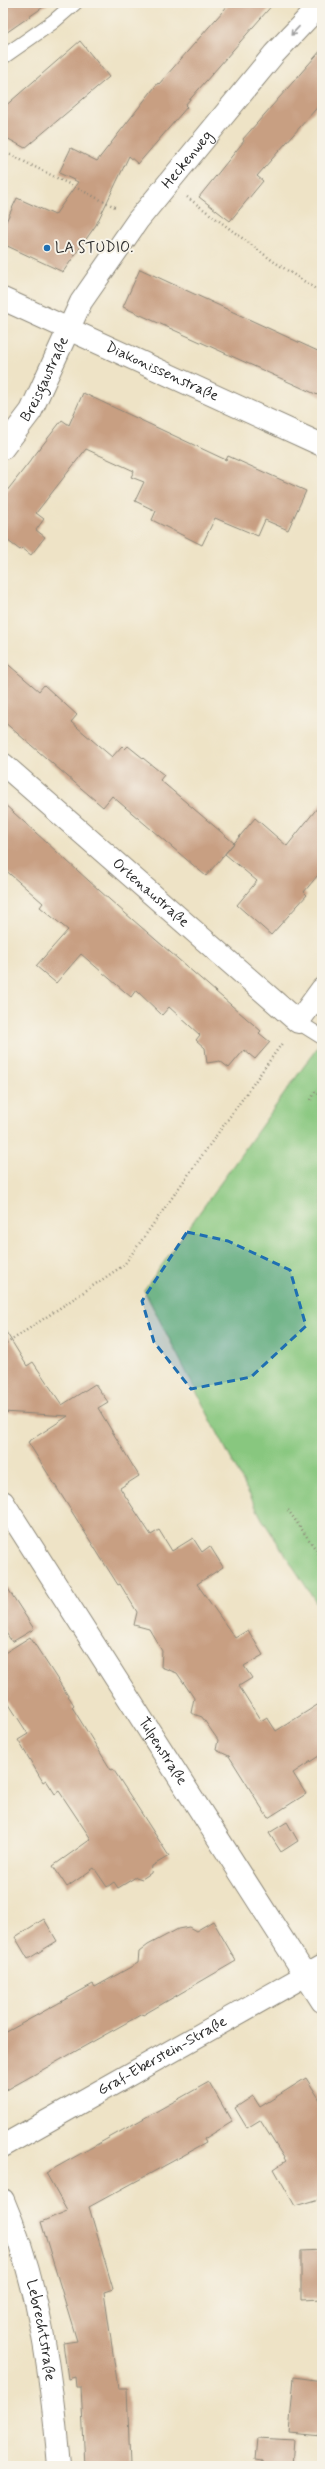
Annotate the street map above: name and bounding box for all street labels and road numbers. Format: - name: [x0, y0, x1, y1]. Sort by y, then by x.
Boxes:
- street label: Heckenweg: [157, 126, 218, 193]
- street label: Breisgaustraße: [16, 333, 74, 426]
- street label: Diakonissenstraße: [102, 337, 222, 406]
- street label: Ortenaustraße: [108, 854, 193, 932]
- street label: Tulpenstraße: [133, 1713, 192, 1789]
- street label: Graf-Eberstein-Straße: [94, 2012, 231, 2100]
- street label: Lebrechtstraße: [21, 2277, 60, 2382]

